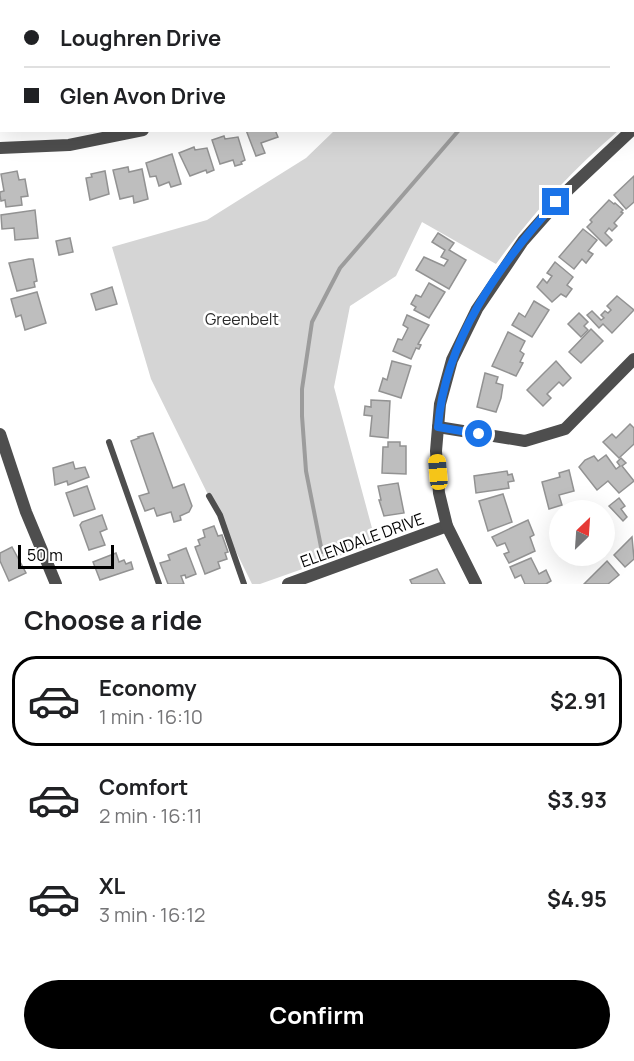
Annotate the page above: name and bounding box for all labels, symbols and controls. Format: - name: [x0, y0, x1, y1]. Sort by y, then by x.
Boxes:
- text: Loughren Drive: [60, 23, 221, 53]
- text: Glen Avon Drive: [60, 81, 226, 111]
- route end: [542, 188, 569, 215]
- park label: Greenbelt: [205, 308, 279, 330]
- route start: [465, 420, 492, 447]
- car: [427, 453, 449, 491]
- north arrow: [549, 500, 615, 566]
- map controls: [549, 500, 615, 566]
- street label: ELLENDALE DRIVE: [297, 507, 427, 573]
- scale bar: [18, 542, 114, 570]
- text: 50 m: [27, 544, 63, 566]
- text: Choose a ride: [24, 601, 202, 638]
- text: Economy: [99, 673, 197, 703]
- icon: car: [27, 674, 81, 728]
- text: $2.91: [550, 686, 607, 716]
- text: 1 min · 16:10: [99, 703, 203, 730]
- text: Comfort: [99, 772, 188, 802]
- icon: car: [27, 773, 81, 827]
- text: $3.93: [547, 785, 607, 815]
- text: 2 min · 16:11: [99, 802, 202, 829]
- text: XL: [99, 871, 125, 901]
- icon: car: [27, 872, 81, 926]
- text: $4.95: [547, 884, 607, 914]
- text: 3 min · 16:12: [99, 901, 206, 928]
- button: Confirm: [24, 980, 610, 1049]

